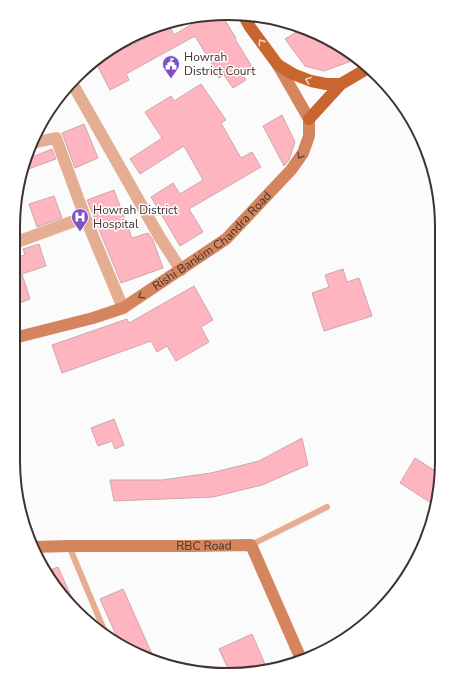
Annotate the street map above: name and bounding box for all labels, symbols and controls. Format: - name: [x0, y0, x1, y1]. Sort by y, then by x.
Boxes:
- one-way arrow: [259, 39, 266, 46]
- place label: Howrah District Court: [184, 49, 256, 79]
- public building icon: Howrah District Court: [161, 54, 181, 79]
- one-way arrow: [305, 76, 312, 84]
- one-way arrow: [298, 152, 305, 159]
- street label: Rishi Bankim Chandra Road: [149, 188, 275, 294]
- place label: Howrah District Hospital: [93, 202, 179, 232]
- hospital icon: Howrah District Hospital: [70, 207, 90, 232]
- one-way arrow: [138, 292, 145, 299]
- street label: RBC Road: [176, 537, 232, 554]

